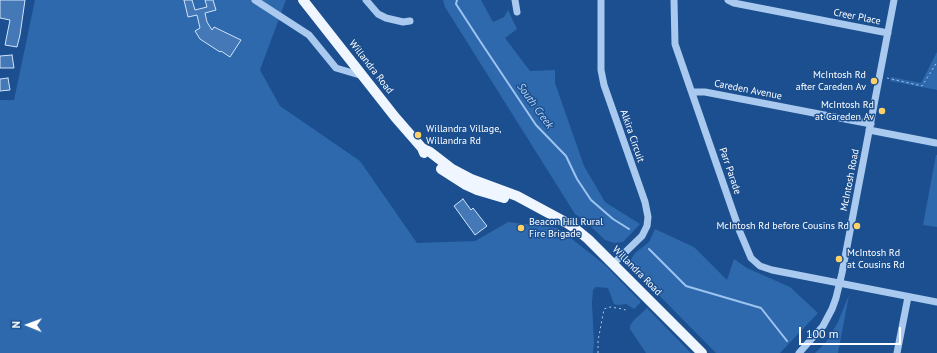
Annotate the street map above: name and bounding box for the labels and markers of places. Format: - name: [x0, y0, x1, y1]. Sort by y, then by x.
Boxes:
- place label: McIntosh Rd after Careden Av: [796, 69, 866, 92]
- marker: McIntosh Rd after Careden Av: [869, 76, 879, 86]
- place label: McIntosh Rd at Careden Av: [815, 99, 874, 122]
- marker: McIntosh Rd at Careden Av: [877, 106, 887, 116]
- place label: Willandra Village, Willandra Rd: [426, 123, 501, 146]
- marker: Willandra Village, Willandra Rd: [413, 130, 423, 140]
- place label: Beacon Hill Rural Fire Brigade: [529, 216, 603, 240]
- place label: McIntosh Rd before Cousins Rd: [716, 220, 849, 232]
- marker: McIntosh Rd before Cousins Rd: [852, 221, 862, 231]
- marker: Beacon Hill Rural Fire Brigade: [516, 223, 526, 233]
- place label: McIntosh Rd at Cousins Rd: [847, 247, 905, 270]
- marker: McIntosh Rd at Cousins Rd: [834, 254, 844, 264]

